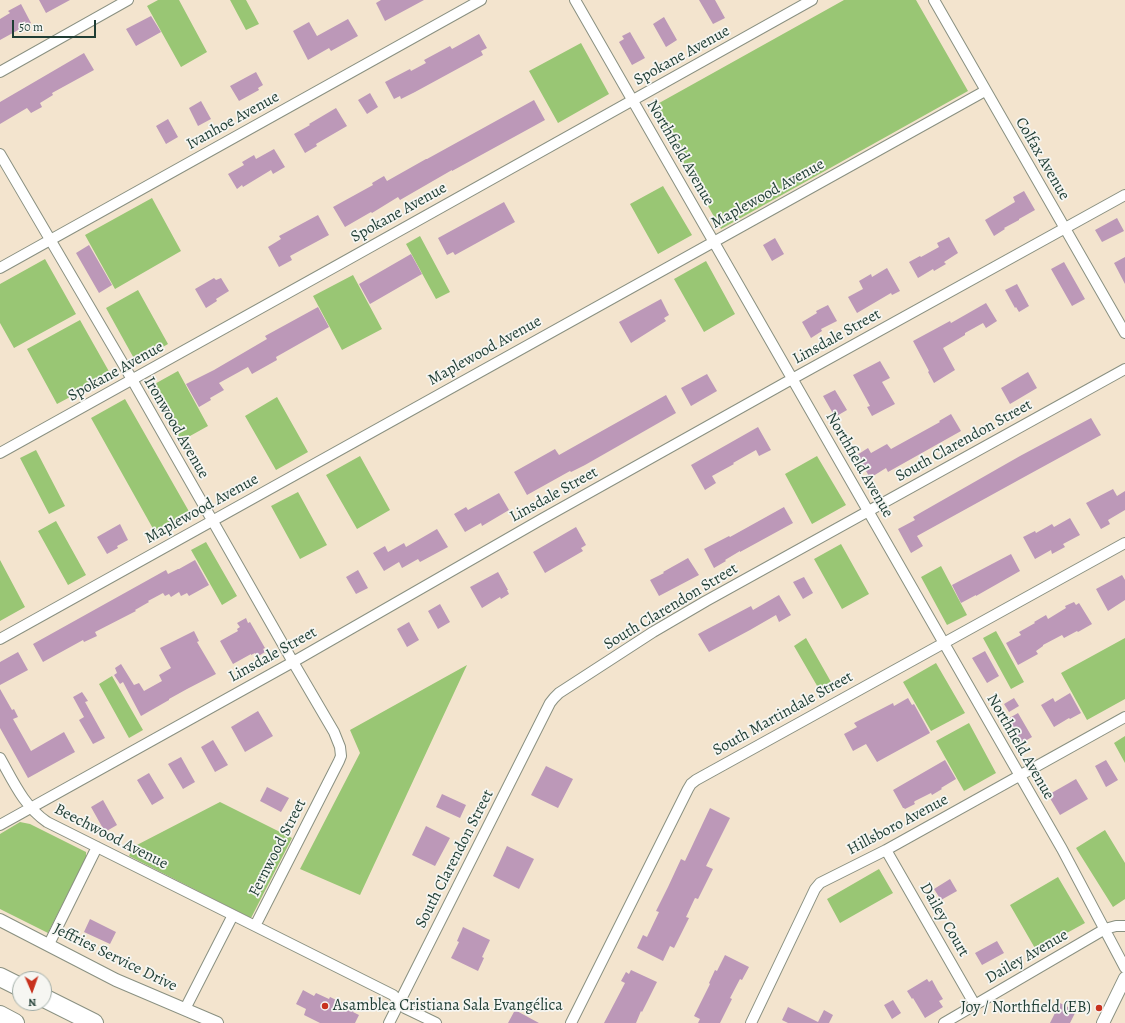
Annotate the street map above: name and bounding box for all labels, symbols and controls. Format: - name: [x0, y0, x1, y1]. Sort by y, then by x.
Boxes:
- scale bar: [14, 12, 98, 38]
- text: 50 m: [19, 19, 43, 35]
- street label: Spokane Avenue: [631, 22, 733, 90]
- street label: Ivanhoe Avenue: [183, 88, 283, 154]
- street label: Northfield Avenue: [642, 97, 718, 209]
- street label: Colfax Avenue: [1011, 114, 1073, 204]
- street label: Maplewood Avenue: [708, 155, 828, 233]
- street label: Spokane Avenue: [348, 179, 450, 247]
- street label: Linsdale Street: [790, 305, 884, 369]
- street label: Maplewood Avenue: [425, 312, 545, 390]
- street label: Spokane Avenue: [65, 338, 167, 406]
- street label: Ironwood Avenue: [139, 374, 213, 482]
- street label: South Clarendon Street: [892, 396, 1036, 486]
- street label: Northfield Avenue: [821, 409, 897, 521]
- street label: Linsdale Street: [507, 463, 601, 527]
- street label: Maplewood Avenue: [142, 470, 262, 548]
- street label: South Clarendon Street: [601, 559, 741, 655]
- street label: Linsdale Street: [226, 623, 320, 687]
- street label: South Martindale Street: [710, 668, 856, 760]
- street label: Northfield Avenue: [982, 691, 1058, 803]
- street label: South Clarendon Street: [412, 787, 498, 931]
- street label: Hillsboro Avenue: [844, 790, 952, 860]
- street label: Fernwood Street: [245, 796, 311, 900]
- street label: Beechwood Avenue: [51, 800, 171, 874]
- street label: Dailey Court: [915, 880, 973, 960]
- street label: Jeffries Service Drive: [50, 920, 180, 996]
- street label: Dailey Avenue: [982, 926, 1072, 988]
- north arrow: [12, 971, 52, 1011]
- text: N: [28, 995, 37, 1010]
- place label: Asamblea Cristiana Sala Evangélica: [333, 996, 563, 1016]
- place label: Joy / Northfield (EB): [961, 998, 1091, 1018]
- marker: Asamblea Cristiana Sala Evangélica: [320, 1001, 330, 1011]
- marker: Joy / Northfield (EB): [1094, 1003, 1104, 1013]

